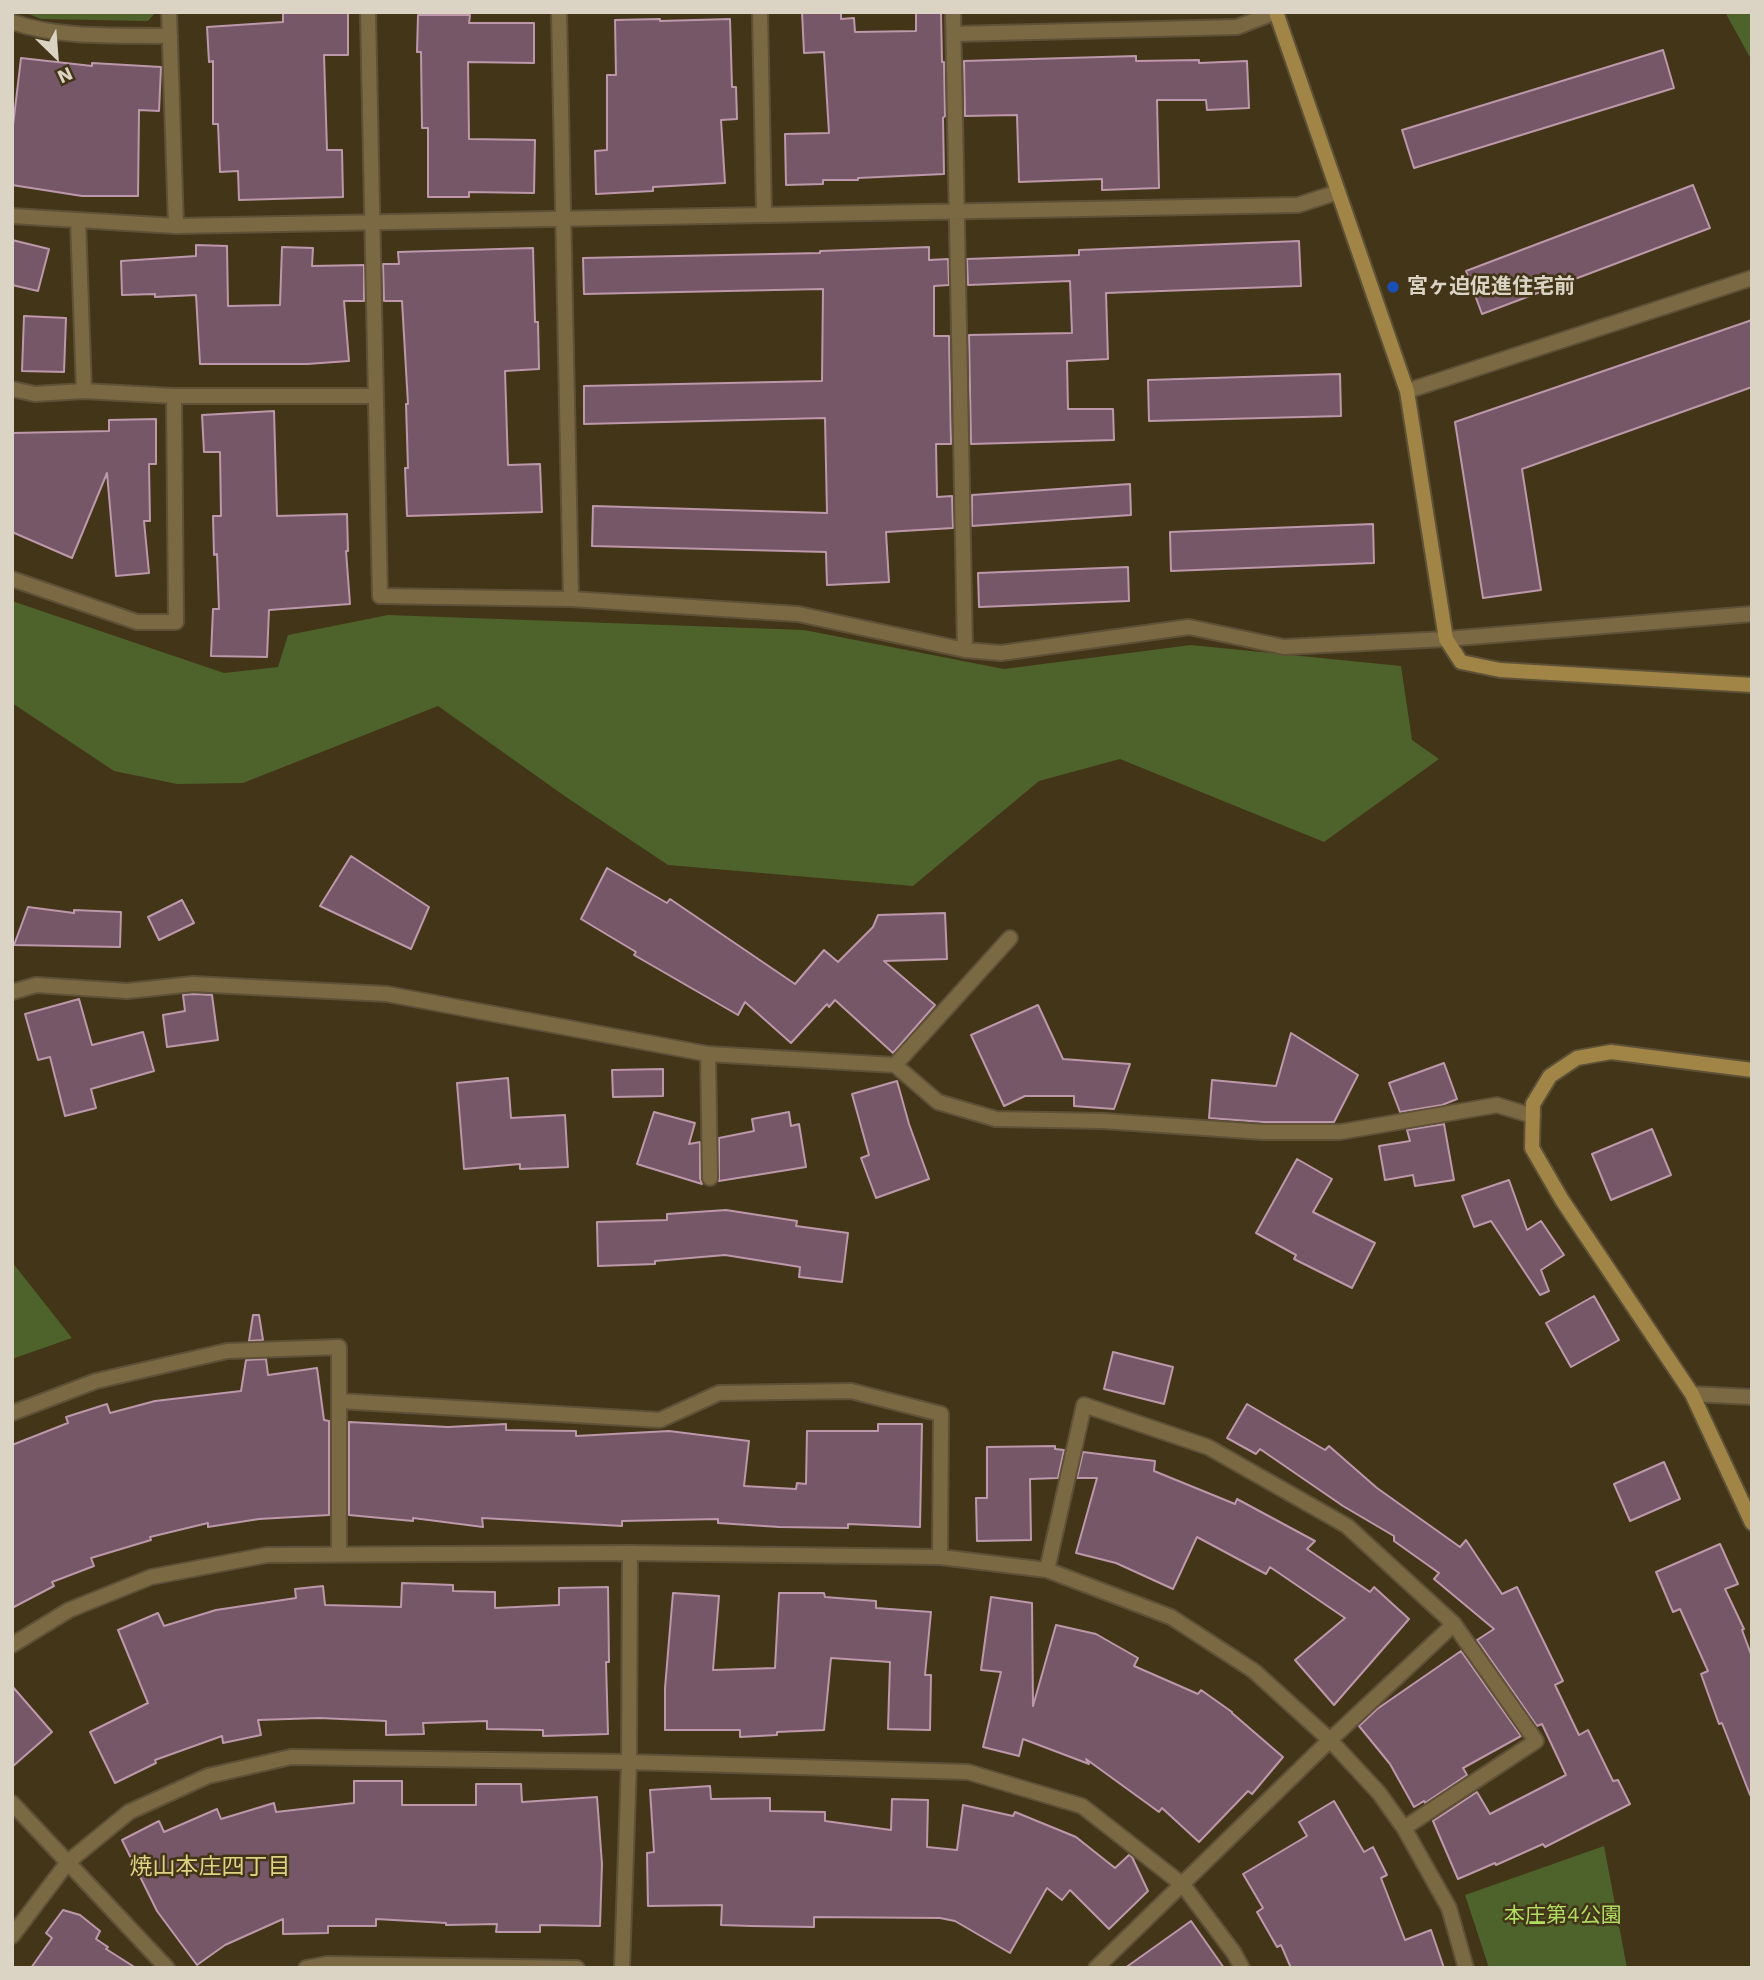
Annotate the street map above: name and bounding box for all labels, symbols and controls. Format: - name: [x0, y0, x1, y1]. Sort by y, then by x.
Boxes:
- north arrow: [21, 21, 91, 91]
- text: N: [54, 62, 76, 89]
- place label: 宮ヶ迫促進住宅前: [1407, 274, 1575, 300]
- marker: 宮ヶ迫促進住宅前: [1385, 279, 1401, 295]
- district label: 焼山本庄四丁目: [130, 1853, 290, 1881]
- park label: 本庄第4公園: [1504, 1903, 1622, 1929]

